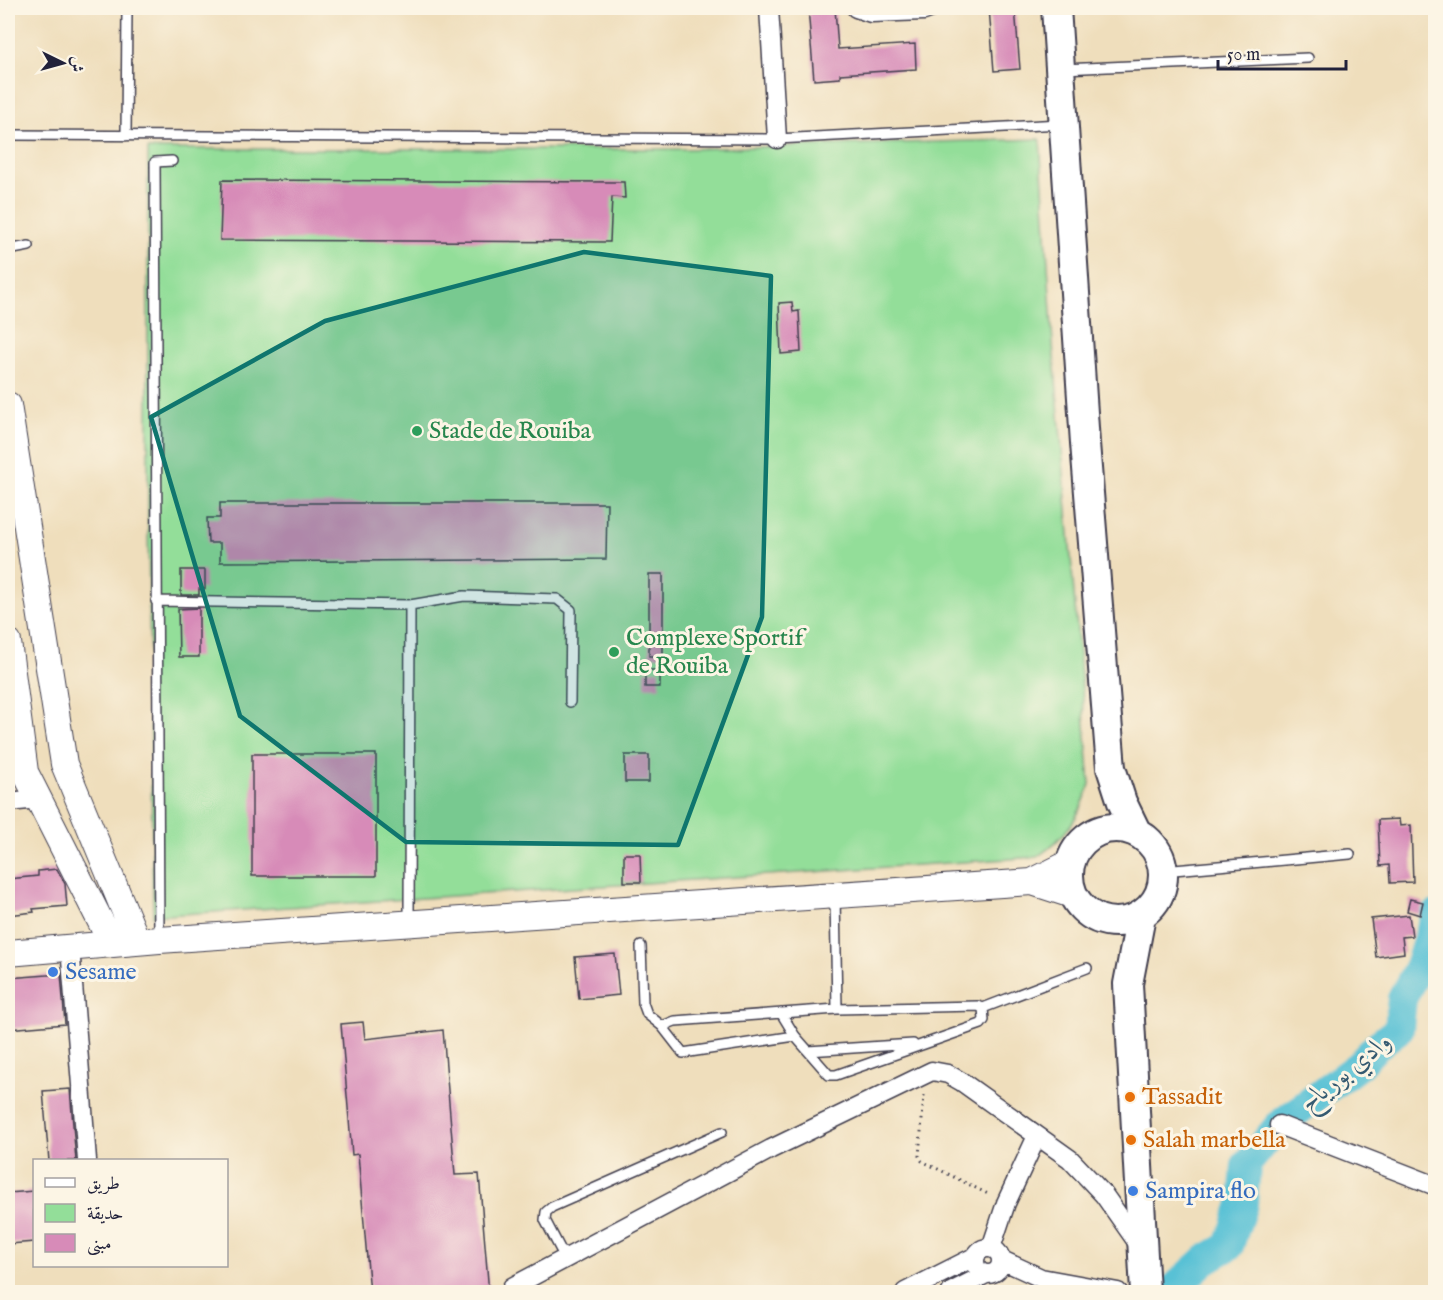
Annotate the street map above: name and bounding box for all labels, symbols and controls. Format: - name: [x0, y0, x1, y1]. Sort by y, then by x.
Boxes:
- north arrow: [33, 33, 93, 93]
- scale bar: [1218, 33, 1346, 71]
- text: 50 m: [1227, 44, 1260, 67]
- text: ش: [65, 55, 87, 73]
- place label: Stade de Rouiba: [429, 416, 592, 447]
- marker: Stade de Rouiba: [410, 424, 424, 438]
- place label: Complexe Sportif de Rouiba: [626, 623, 807, 682]
- marker: Complexe Sportif de Rouiba: [607, 645, 621, 659]
- place label: Sesame: [65, 957, 137, 988]
- marker: Sesame: [46, 965, 60, 979]
- water label: وادي بورياح: [1293, 1025, 1402, 1124]
- place label: Tassadit: [1142, 1082, 1223, 1113]
- marker: Tassadit: [1123, 1090, 1137, 1104]
- place label: Salah marbella: [1143, 1125, 1286, 1156]
- marker: Salah marbella: [1124, 1133, 1138, 1147]
- legend: [33, 1159, 228, 1267]
- text: طريق: [87, 1173, 120, 1196]
- place label: Sampira flo: [1145, 1176, 1256, 1207]
- marker: Sampira flo: [1126, 1184, 1140, 1198]
- text: حديقة: [87, 1203, 123, 1226]
- text: مبنى: [87, 1233, 112, 1256]

